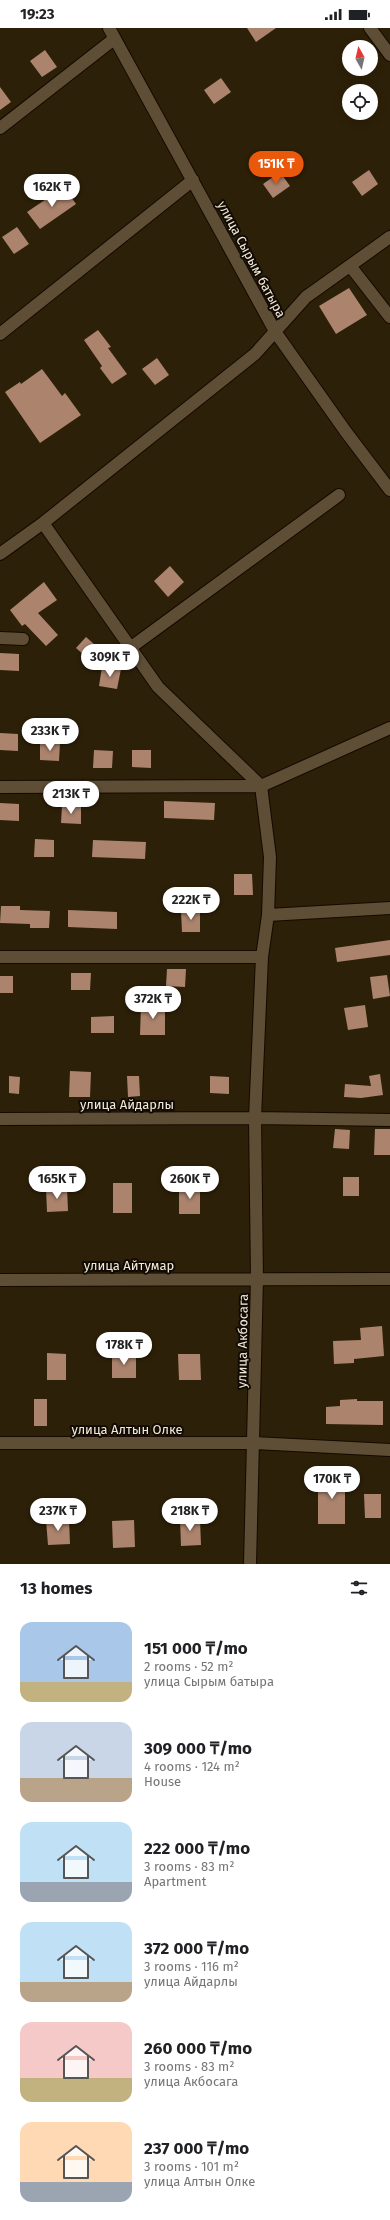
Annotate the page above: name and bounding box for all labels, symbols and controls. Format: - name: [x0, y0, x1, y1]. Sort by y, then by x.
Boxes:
- text: 19:23: [20, 5, 54, 23]
- north arrow: [342, 40, 378, 76]
- map controls: [342, 40, 378, 120]
- button: locate: [342, 84, 378, 120]
- pin: 151K ₸: [243, 151, 309, 185]
- text: 151K ₸: [258, 156, 294, 171]
- pin: 162K ₸: [19, 174, 85, 208]
- text: 162K ₸: [33, 179, 71, 194]
- street label: улица Сырым батыра: [214, 198, 289, 320]
- pin: 309K ₸: [77, 644, 143, 678]
- text: 309K ₸: [90, 649, 130, 664]
- pin: 233K ₸: [17, 718, 83, 752]
- text: 233K ₸: [31, 723, 69, 738]
- pin: 213K ₸: [38, 781, 104, 815]
- text: 213K ₸: [52, 786, 90, 801]
- pin: 222K ₸: [158, 887, 224, 921]
- text: 222K ₸: [172, 892, 210, 907]
- pin: 372K ₸: [120, 986, 186, 1020]
- text: 372K ₸: [134, 991, 172, 1006]
- street label: улица Айдарлы: [80, 1097, 174, 1112]
- pin: 165K ₸: [24, 1166, 90, 1200]
- pin: 260K ₸: [157, 1166, 223, 1200]
- text: 165K ₸: [38, 1171, 76, 1186]
- text: 260K ₸: [170, 1171, 210, 1186]
- street label: улица Айтумар: [84, 1258, 174, 1273]
- street label: улица Акбосага: [234, 1294, 251, 1388]
- pin: 178K ₸: [91, 1332, 157, 1366]
- text: 178K ₸: [105, 1337, 143, 1352]
- street label: улица Алтын Олке: [71, 1422, 183, 1437]
- pin: 170K ₸: [299, 1466, 365, 1500]
- text: 170K ₸: [313, 1471, 351, 1486]
- pin: 237K ₸: [25, 1498, 91, 1532]
- pin: 218K ₸: [157, 1498, 223, 1532]
- text: 237K ₸: [39, 1503, 77, 1518]
- text: 218K ₸: [171, 1503, 209, 1518]
- icon: filters: [348, 1577, 370, 1599]
- text: 13 homes: [20, 1578, 92, 1599]
- icon: home: [52, 1638, 100, 1686]
- text: 151 000 ₸/mo: [144, 1638, 248, 1659]
- text: 2 rooms · 52 m²: [144, 1659, 233, 1674]
- text: улица Сырым батыра: [144, 1674, 274, 1689]
- icon: home: [52, 1738, 100, 1786]
- text: 309 000 ₸/mo: [144, 1738, 252, 1759]
- text: 4 rooms · 124 m²: [144, 1759, 240, 1774]
- text: House: [144, 1774, 181, 1789]
- icon: home: [52, 1838, 100, 1886]
- text: 222 000 ₸/mo: [144, 1838, 250, 1859]
- text: 3 rooms · 83 m²: [144, 1859, 234, 1874]
- text: Apartment: [144, 1874, 206, 1889]
- icon: home: [52, 1938, 100, 1986]
- text: 372 000 ₸/mo: [144, 1938, 249, 1959]
- text: 3 rooms · 116 m²: [144, 1959, 239, 1974]
- text: улица Айдарлы: [144, 1974, 238, 1989]
- icon: home: [52, 2038, 100, 2086]
- text: 260 000 ₸/mo: [144, 2038, 252, 2059]
- text: 3 rooms · 83 m²: [144, 2059, 234, 2074]
- text: улица Акбосага: [144, 2074, 238, 2089]
- icon: home: [52, 2138, 100, 2186]
- text: 237 000 ₸/mo: [144, 2138, 249, 2159]
- text: 3 rooms · 101 m²: [144, 2159, 239, 2174]
- text: улица Алтын Олке: [144, 2174, 255, 2189]

